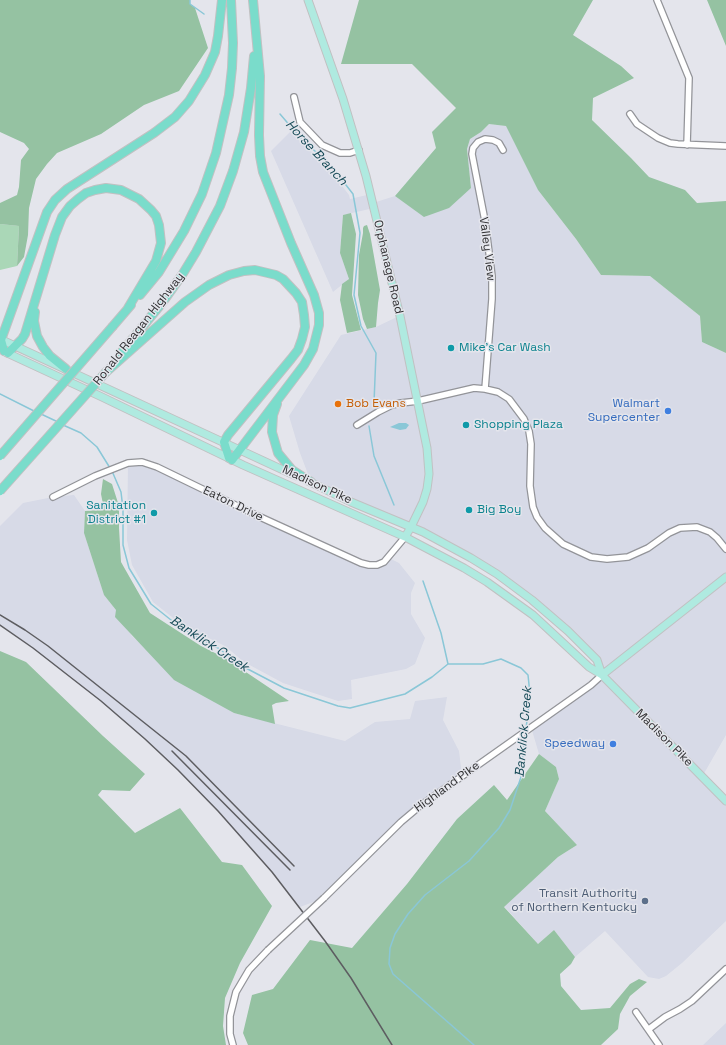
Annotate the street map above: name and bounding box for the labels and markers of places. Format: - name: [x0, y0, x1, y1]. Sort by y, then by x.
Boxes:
- place label: Mike's Car Wash: [459, 341, 551, 355]
- marker: Mike's Car Wash: [446, 343, 456, 353]
- place label: Bob Evans: [346, 397, 406, 411]
- place label: Walmart Supercenter: [588, 397, 660, 425]
- marker: Bob Evans: [333, 399, 343, 409]
- marker: Walmart Supercenter: [663, 406, 673, 416]
- place label: Shopping Plaza: [474, 418, 563, 432]
- marker: Shopping Plaza: [461, 420, 471, 430]
- place label: Sanitation District #1: [86, 499, 146, 527]
- place label: Big Boy: [477, 503, 521, 517]
- marker: Big Boy: [464, 505, 474, 515]
- marker: Sanitation District #1: [149, 508, 159, 518]
- place label: Speedway: [544, 737, 605, 751]
- marker: Speedway: [608, 739, 618, 749]
- place label: Transit Authority of Northern Kentucky: [511, 887, 637, 915]
- marker: Transit Authority of Northern Kentucky: [640, 896, 650, 906]

